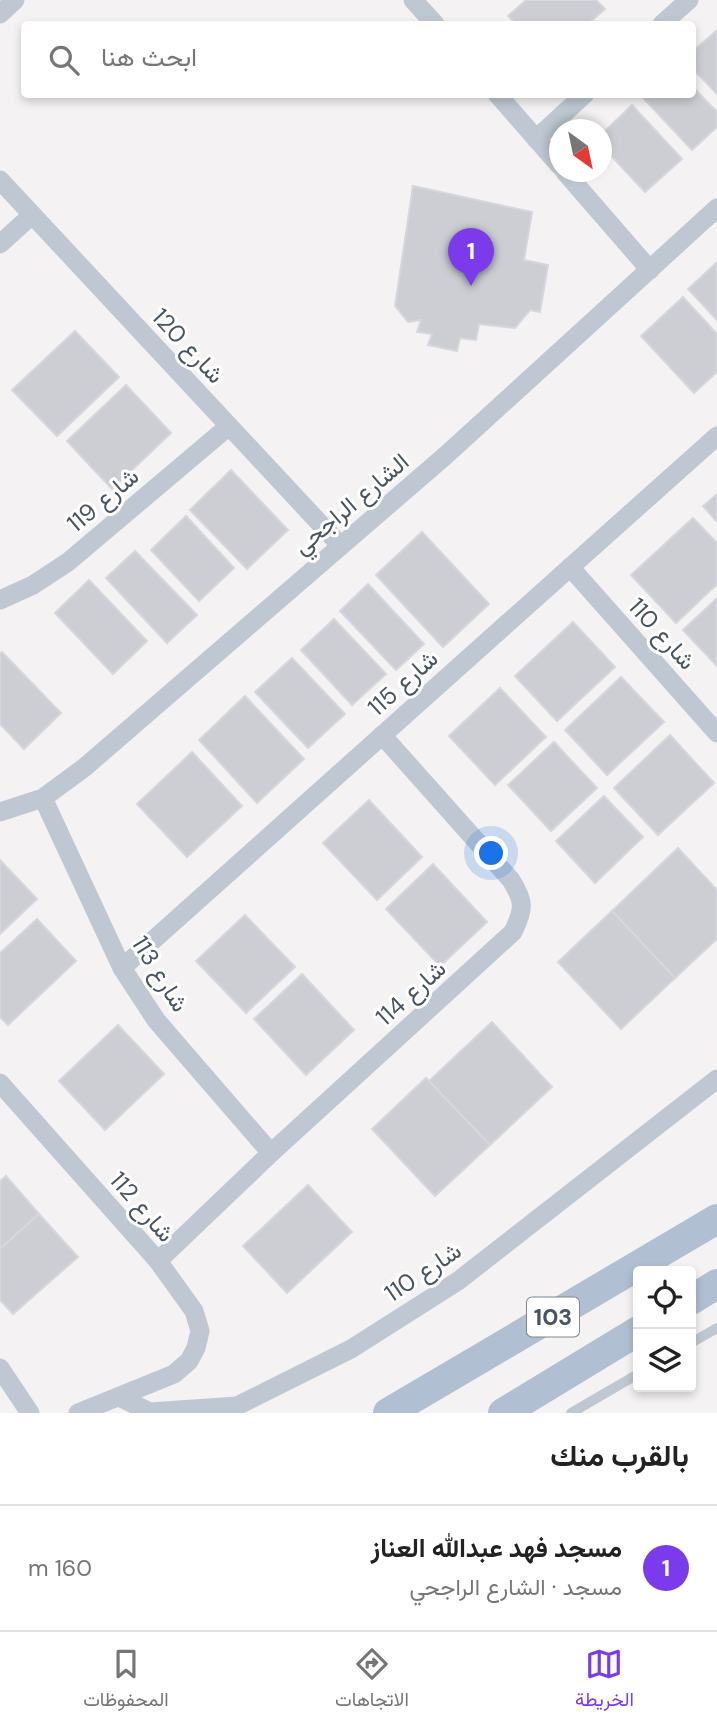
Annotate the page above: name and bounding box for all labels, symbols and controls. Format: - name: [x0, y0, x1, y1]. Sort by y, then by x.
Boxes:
- search box: [21, 21, 696, 98]
- text: ابحث هنا: [101, 40, 197, 74]
- icon: search: [45, 41, 83, 79]
- north arrow: [549, 119, 612, 182]
- pin: 1: [448, 228, 494, 286]
- street label: شارع 120: [145, 301, 231, 391]
- street label: الشارع الراجحي: [286, 446, 418, 564]
- street label: شارع 119: [60, 461, 146, 539]
- street label: شارع 110: [621, 591, 703, 677]
- street label: شارع 115: [361, 643, 445, 723]
- your location: [474, 836, 508, 870]
- street label: شارع 113: [124, 930, 196, 1018]
- street label: 114 شارع: [369, 953, 453, 1033]
- street label: شارع 112: [103, 1165, 181, 1249]
- street label: شارع 110: [378, 1235, 468, 1309]
- map controls: [633, 1266, 696, 1392]
- button: locate: [633, 1266, 696, 1329]
- road number: 103: [527, 1298, 579, 1336]
- button: layers: [633, 1329, 696, 1392]
- text: بالقرب منك: [550, 1436, 689, 1475]
- text: مسجد فهد عبدالله العناز: [371, 1531, 622, 1565]
- text: 160 m: [28, 1553, 92, 1583]
- text: 1: [662, 1553, 670, 1583]
- text: مسجد · الشارع الراجحي: [409, 1572, 622, 1602]
- tab: المحفوظات: [83, 1645, 169, 1716]
- tab: الاتجاهات: [335, 1645, 409, 1716]
- tab: الخريطة: [575, 1645, 634, 1716]

